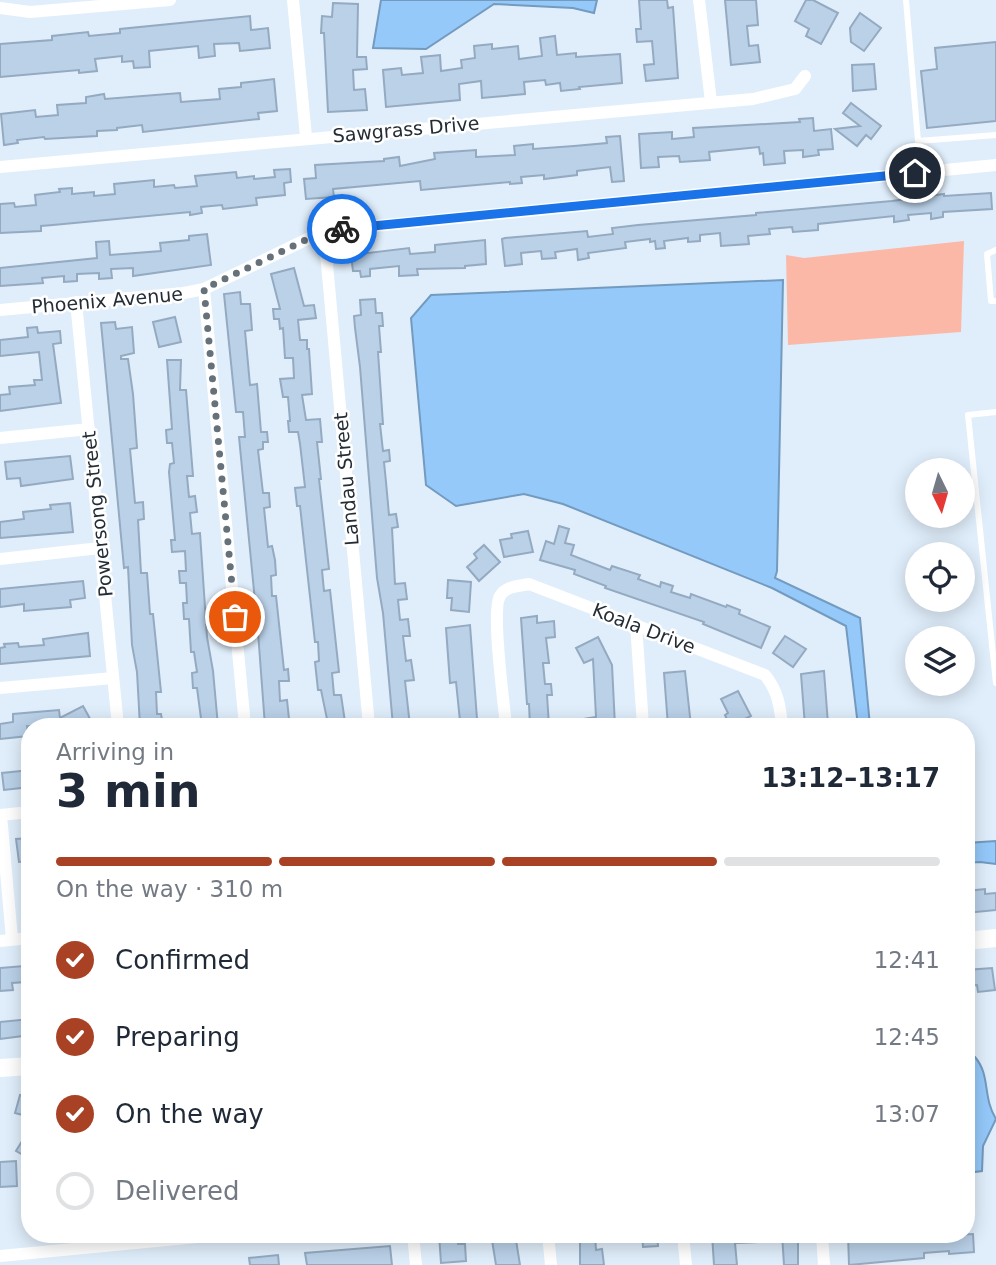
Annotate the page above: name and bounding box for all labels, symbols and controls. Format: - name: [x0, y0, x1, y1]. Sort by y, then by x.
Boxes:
- street label: Sawgrass Drive: [332, 112, 480, 146]
- pin: [885, 143, 945, 203]
- icon: home: [896, 154, 934, 192]
- courier: [307, 194, 377, 264]
- icon: bike: [323, 210, 361, 248]
- street label: Phoenix Avenue: [30, 282, 184, 318]
- street label: Landau Street: [329, 411, 363, 547]
- street label: Powersong Street: [77, 430, 117, 598]
- north arrow: [905, 458, 975, 528]
- map controls: [905, 458, 975, 696]
- button: locate: [905, 542, 975, 612]
- pin: [205, 587, 265, 647]
- icon: bag: [216, 598, 254, 636]
- street label: Koala Drive: [589, 598, 699, 658]
- button: layers: [905, 626, 975, 696]
- text: Arriving in: [56, 739, 174, 765]
- text: 13:12–13:17: [761, 763, 940, 793]
- text: 3 min: [56, 764, 200, 818]
- text: On the way · 310 m: [56, 876, 283, 902]
- icon: check: [56, 941, 94, 979]
- text: Confirmed: [115, 945, 250, 975]
- text: 12:41: [874, 947, 940, 973]
- icon: check: [56, 1018, 94, 1056]
- text: Preparing: [115, 1022, 240, 1052]
- text: 12:45: [874, 1024, 940, 1050]
- icon: check: [56, 1095, 94, 1133]
- text: On the way: [115, 1099, 264, 1129]
- text: 13:07: [874, 1101, 940, 1127]
- text: Delivered: [115, 1176, 239, 1206]

